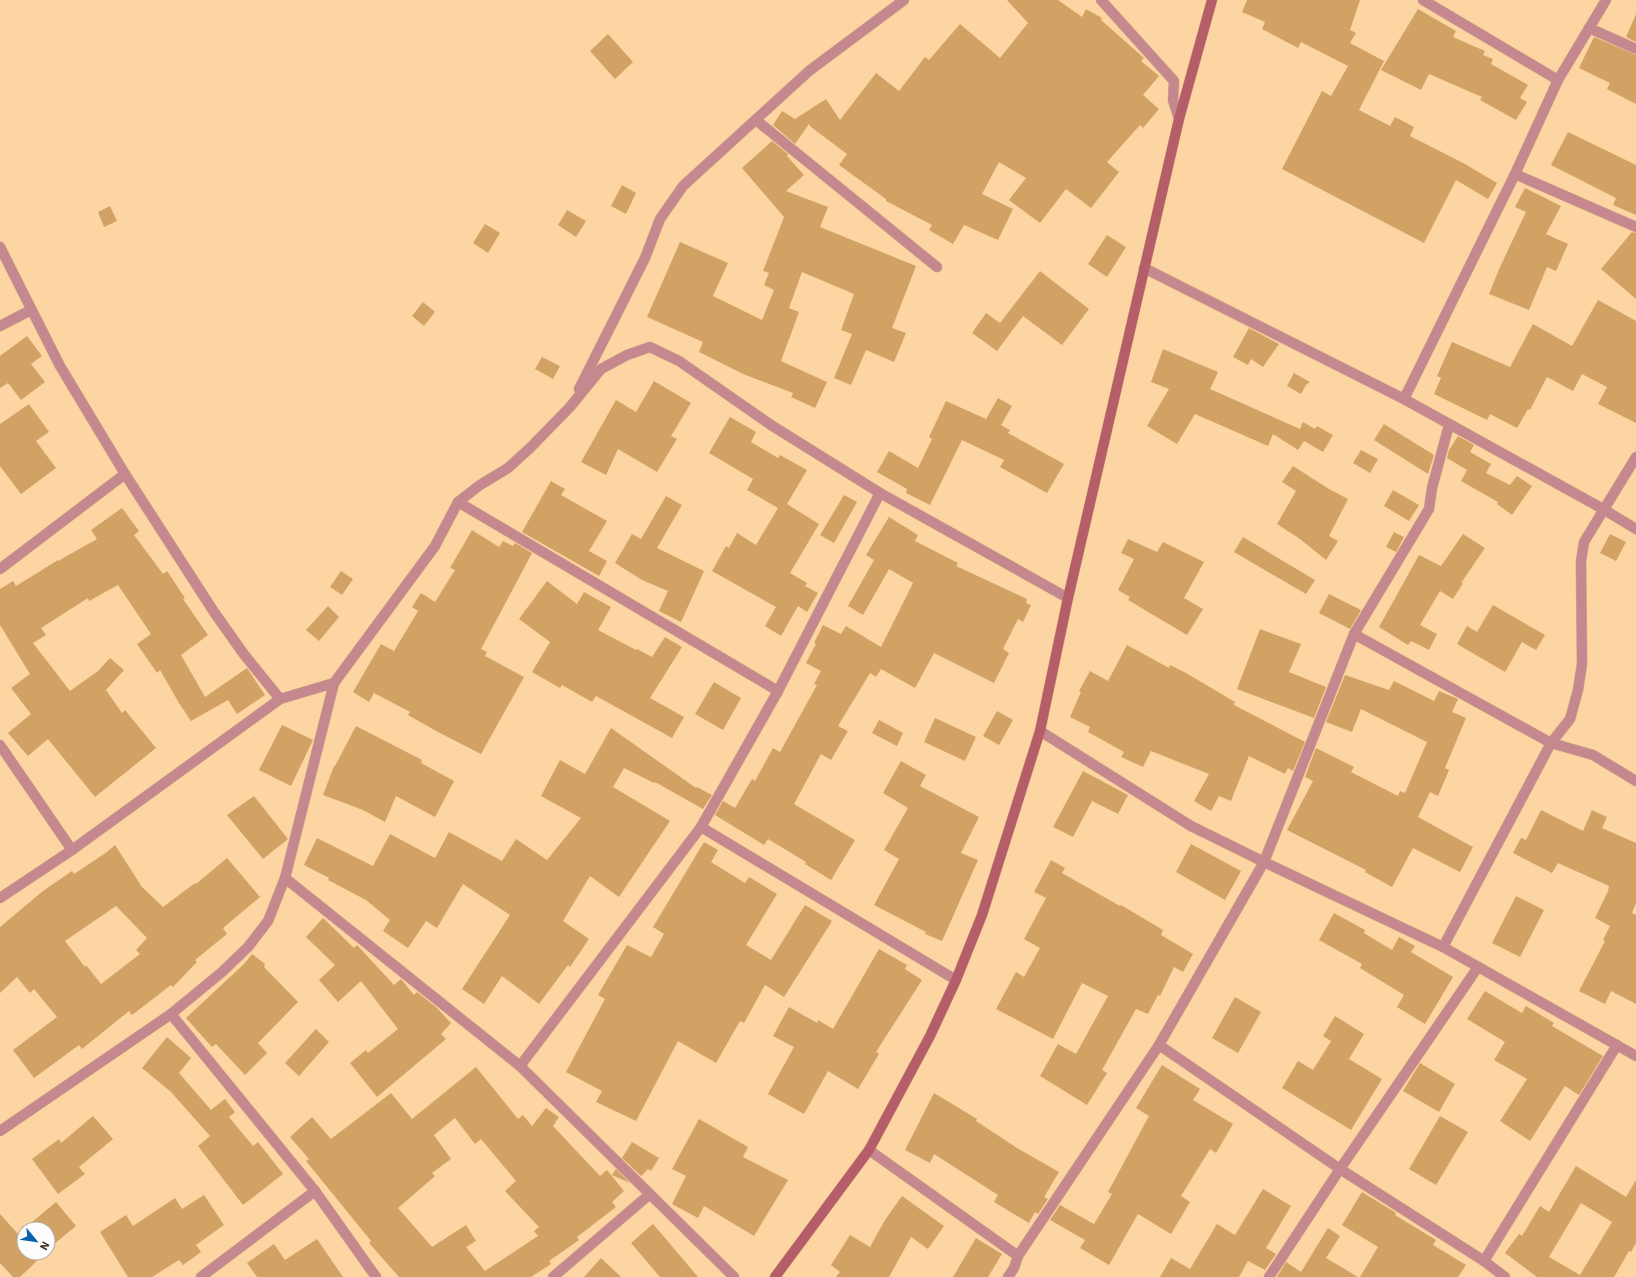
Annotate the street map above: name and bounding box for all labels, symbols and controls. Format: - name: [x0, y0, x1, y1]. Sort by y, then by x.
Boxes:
- north arrow: [16, 1221, 56, 1261]
- text: N: [37, 1239, 53, 1253]

